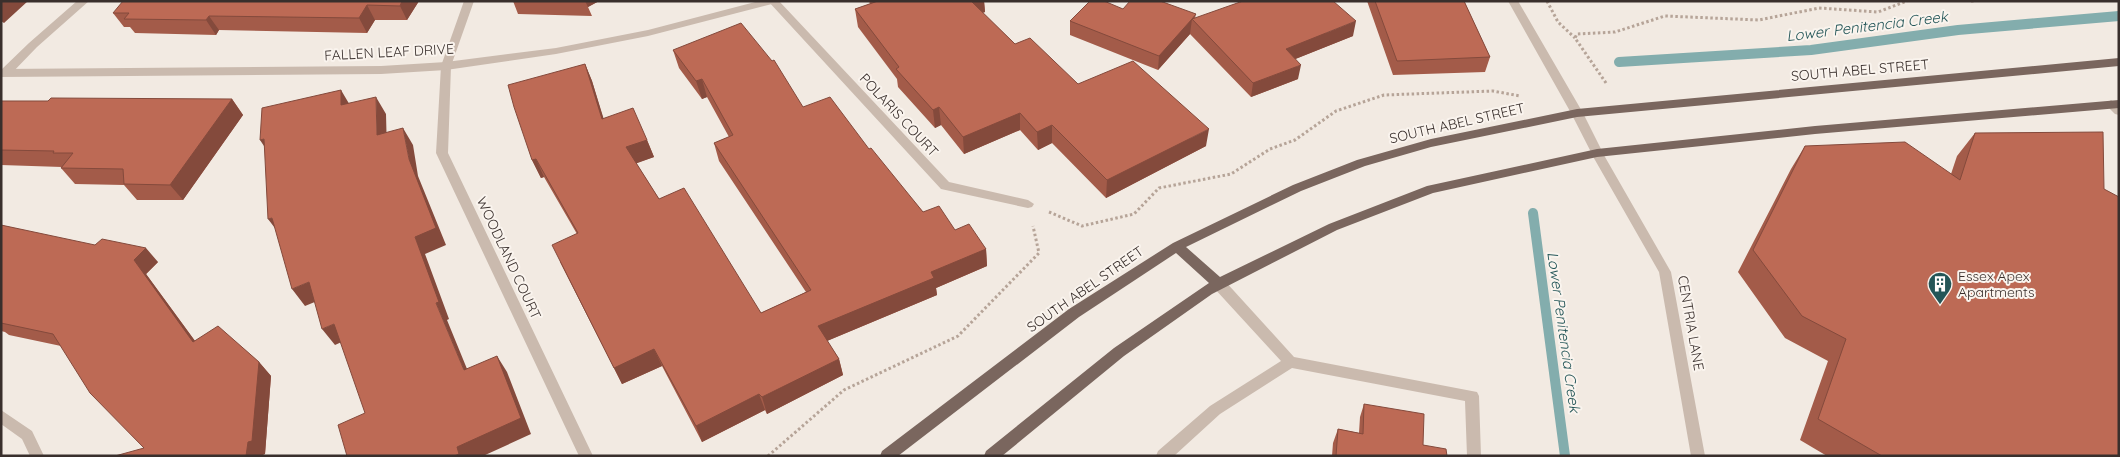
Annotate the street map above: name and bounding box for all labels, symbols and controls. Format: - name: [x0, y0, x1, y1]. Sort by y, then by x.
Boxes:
- water label: Lower Penitencia Creek: [1785, 6, 1951, 45]
- street label: FALLEN LEAF DRIVE: [324, 40, 454, 64]
- street label: SOUTH ABEL STREET: [1790, 55, 1930, 85]
- street label: POLARIS COURT: [856, 70, 942, 160]
- street label: SOUTH ABEL STREET: [1388, 99, 1526, 147]
- street label: WOODLAND COURT: [473, 194, 545, 322]
- street label: SOUTH ABEL STREET: [1023, 242, 1147, 336]
- water label: Lower Penitencia Creek: [1543, 250, 1585, 416]
- place label: Essex Apex Apartments: [1958, 267, 2035, 301]
- building icon: Essex Apex Apartments: [1927, 271, 1953, 305]
- street label: CENTRIA LANE: [1674, 274, 1708, 372]

